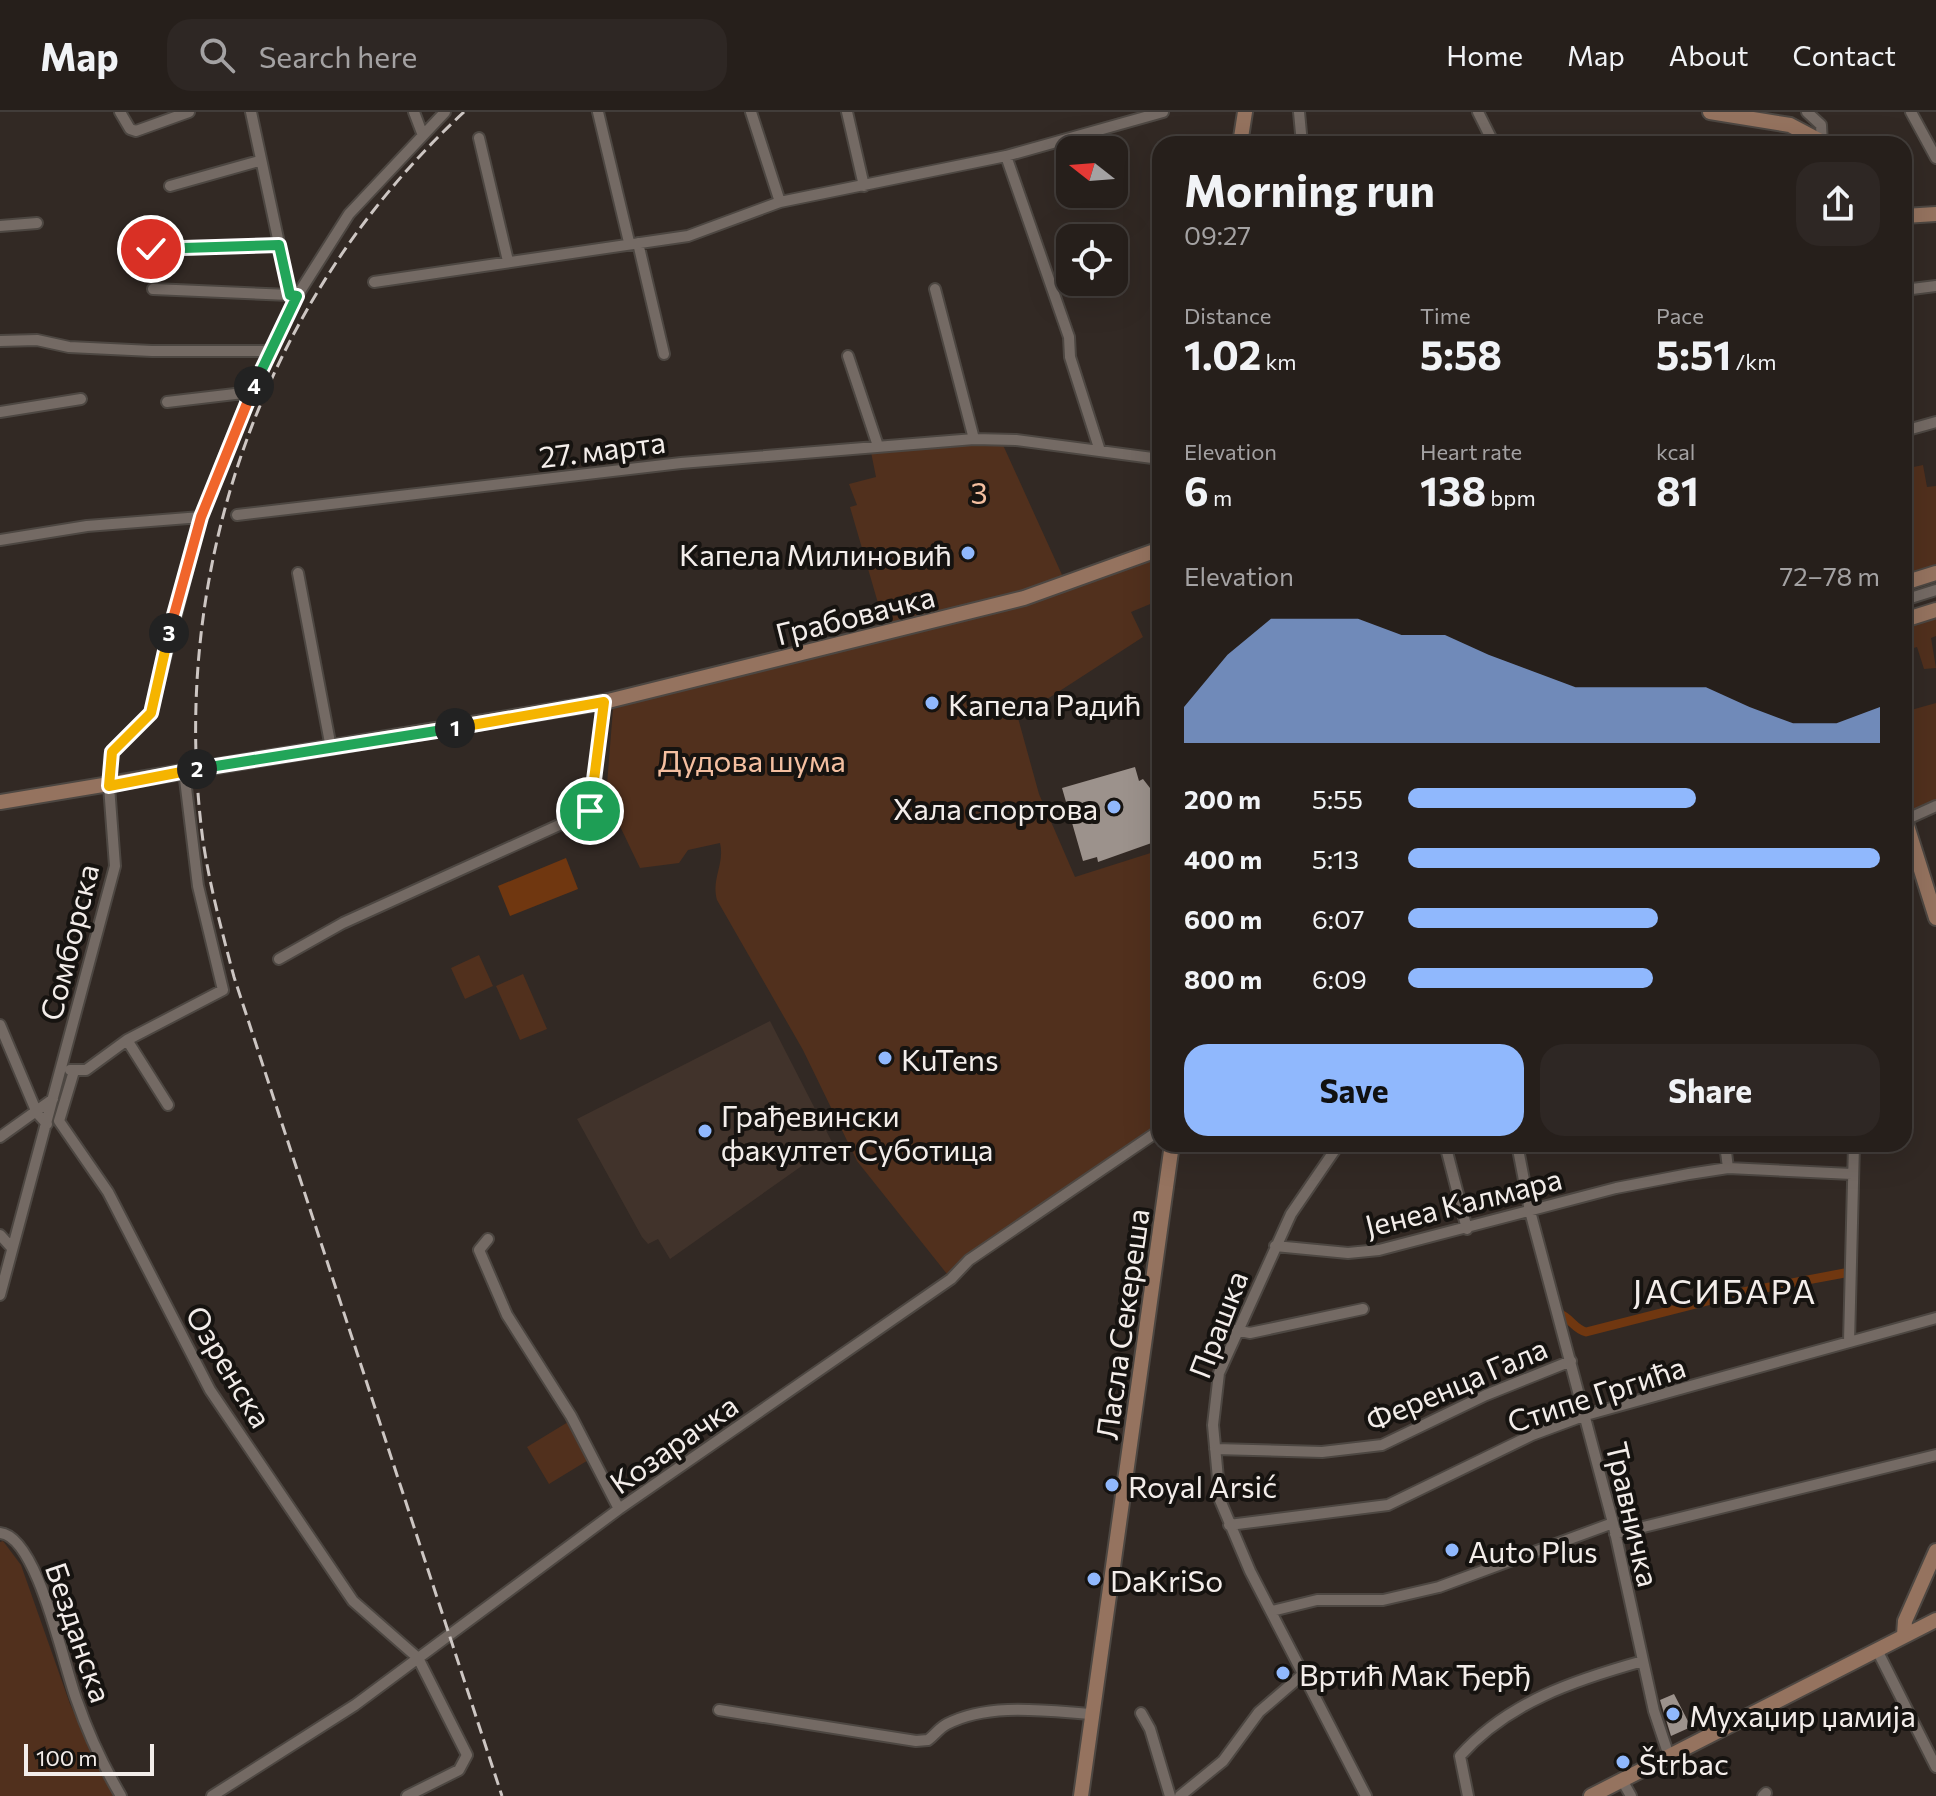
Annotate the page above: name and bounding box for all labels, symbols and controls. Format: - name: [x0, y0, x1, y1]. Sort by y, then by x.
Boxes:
- search box: [167, 19, 727, 91]
- text: Map: [40, 32, 119, 79]
- icon: search: [195, 33, 239, 77]
- text: Search here: [259, 37, 417, 74]
- text: Home: [1446, 38, 1523, 72]
- text: Map: [1567, 38, 1625, 72]
- text: About: [1669, 38, 1749, 72]
- text: Contact: [1793, 38, 1896, 72]
- north arrow: [1056, 136, 1128, 208]
- map controls: [1056, 136, 1128, 296]
- text: Morning run: [1184, 162, 1435, 216]
- button: share: [1796, 162, 1880, 246]
- pin: [117, 215, 185, 283]
- text: 09:27: [1184, 219, 1251, 250]
- button: locate: [1056, 224, 1128, 296]
- icon: check: [129, 227, 173, 271]
- text: Distance: [1184, 302, 1271, 329]
- text: Time: [1420, 302, 1471, 329]
- text: Pace: [1656, 302, 1704, 329]
- text: 1.02: [1184, 329, 1261, 378]
- text: 5:58: [1420, 329, 1502, 378]
- text: 5:51: [1656, 329, 1731, 378]
- text: km: [1261, 348, 1297, 375]
- text: /km: [1731, 348, 1776, 375]
- pin: 4: [234, 366, 274, 406]
- text: 4: [247, 372, 261, 399]
- street label: 27. марта: [537, 422, 667, 474]
- text: Elevation: [1184, 438, 1277, 465]
- text: Heart rate: [1420, 438, 1522, 465]
- text: kcal: [1656, 438, 1695, 465]
- text: 6: [1184, 465, 1209, 514]
- text: 138: [1420, 465, 1486, 514]
- text: 81: [1656, 465, 1699, 514]
- park label: 3: [970, 473, 988, 510]
- text: m: [1209, 484, 1232, 511]
- text: bpm: [1486, 484, 1536, 511]
- place label: Капела Милиновић: [679, 535, 952, 572]
- marker: Капела Милиновић: [959, 544, 977, 562]
- text: Elevation: [1184, 560, 1294, 591]
- text: 72–78 m: [1779, 560, 1880, 591]
- street label: Грабовачка: [772, 576, 938, 652]
- pin: 3: [149, 613, 189, 653]
- text: 3: [163, 619, 175, 646]
- place label: Капела Радић: [948, 685, 1142, 722]
- marker: Капела Радић: [923, 694, 941, 712]
- pin: 1: [435, 708, 475, 748]
- text: 1: [450, 714, 460, 741]
- park label: Дудова шума: [658, 741, 846, 778]
- pin: 2: [177, 749, 217, 789]
- text: 2: [191, 755, 203, 782]
- pin: [556, 777, 624, 845]
- text: 200 m: [1184, 783, 1261, 814]
- text: 5:55: [1312, 783, 1363, 814]
- icon: arrive: [568, 789, 612, 833]
- place label: Хала спортова: [893, 789, 1098, 826]
- marker: Хала спортова: [1105, 798, 1123, 816]
- text: 400 m: [1184, 843, 1262, 874]
- text: 5:13: [1312, 843, 1359, 874]
- street label: Сомборска: [31, 860, 105, 1024]
- text: 600 m: [1184, 903, 1262, 934]
- text: 6:07: [1312, 903, 1365, 934]
- text: 800 m: [1184, 963, 1262, 994]
- text: 6:09: [1312, 963, 1367, 994]
- place label: KuTens: [901, 1040, 999, 1077]
- button: Save: [1184, 1044, 1524, 1136]
- button: Share: [1540, 1044, 1880, 1136]
- marker: KuTens: [876, 1049, 894, 1067]
- place label: Грађевински факултет Суботица: [721, 1096, 993, 1167]
- marker: Грађевински факултет Суботица: [696, 1122, 714, 1140]
- street label: Јенеа Калмара: [1361, 1159, 1565, 1243]
- street label: Ласла Секереша: [1086, 1206, 1156, 1442]
- street label: Прашка: [1180, 1265, 1254, 1383]
- district label: ЈАСИБАРА: [1633, 1269, 1817, 1311]
- street label: Озренска: [179, 1298, 281, 1434]
- street label: Ференца Гала: [1360, 1328, 1552, 1438]
- street label: Стипе Гргића: [1502, 1347, 1690, 1439]
- street label: Козарачка: [602, 1385, 744, 1501]
- street label: Травничка: [1599, 1438, 1669, 1590]
- place label: Royal Arsić: [1128, 1467, 1277, 1504]
- marker: Royal Arsić: [1103, 1476, 1121, 1494]
- place label: Auto Plus: [1468, 1532, 1598, 1569]
- marker: Auto Plus: [1443, 1541, 1461, 1559]
- street label: Безданска: [39, 1557, 121, 1707]
- place label: DaKriSo: [1110, 1561, 1223, 1598]
- marker: DaKriSo: [1085, 1570, 1103, 1588]
- place label: Вртић Мак Ђерђ: [1299, 1655, 1531, 1692]
- marker: Вртић Мак Ђерђ: [1274, 1664, 1292, 1682]
- place label: Мухаџир џамија: [1689, 1696, 1916, 1733]
- marker: Мухаџир џамија: [1664, 1705, 1682, 1723]
- scale bar: [24, 1740, 154, 1776]
- text: 100 m: [36, 1744, 98, 1771]
- place label: Štrbac: [1639, 1744, 1729, 1781]
- marker: Štrbac: [1614, 1753, 1632, 1771]

